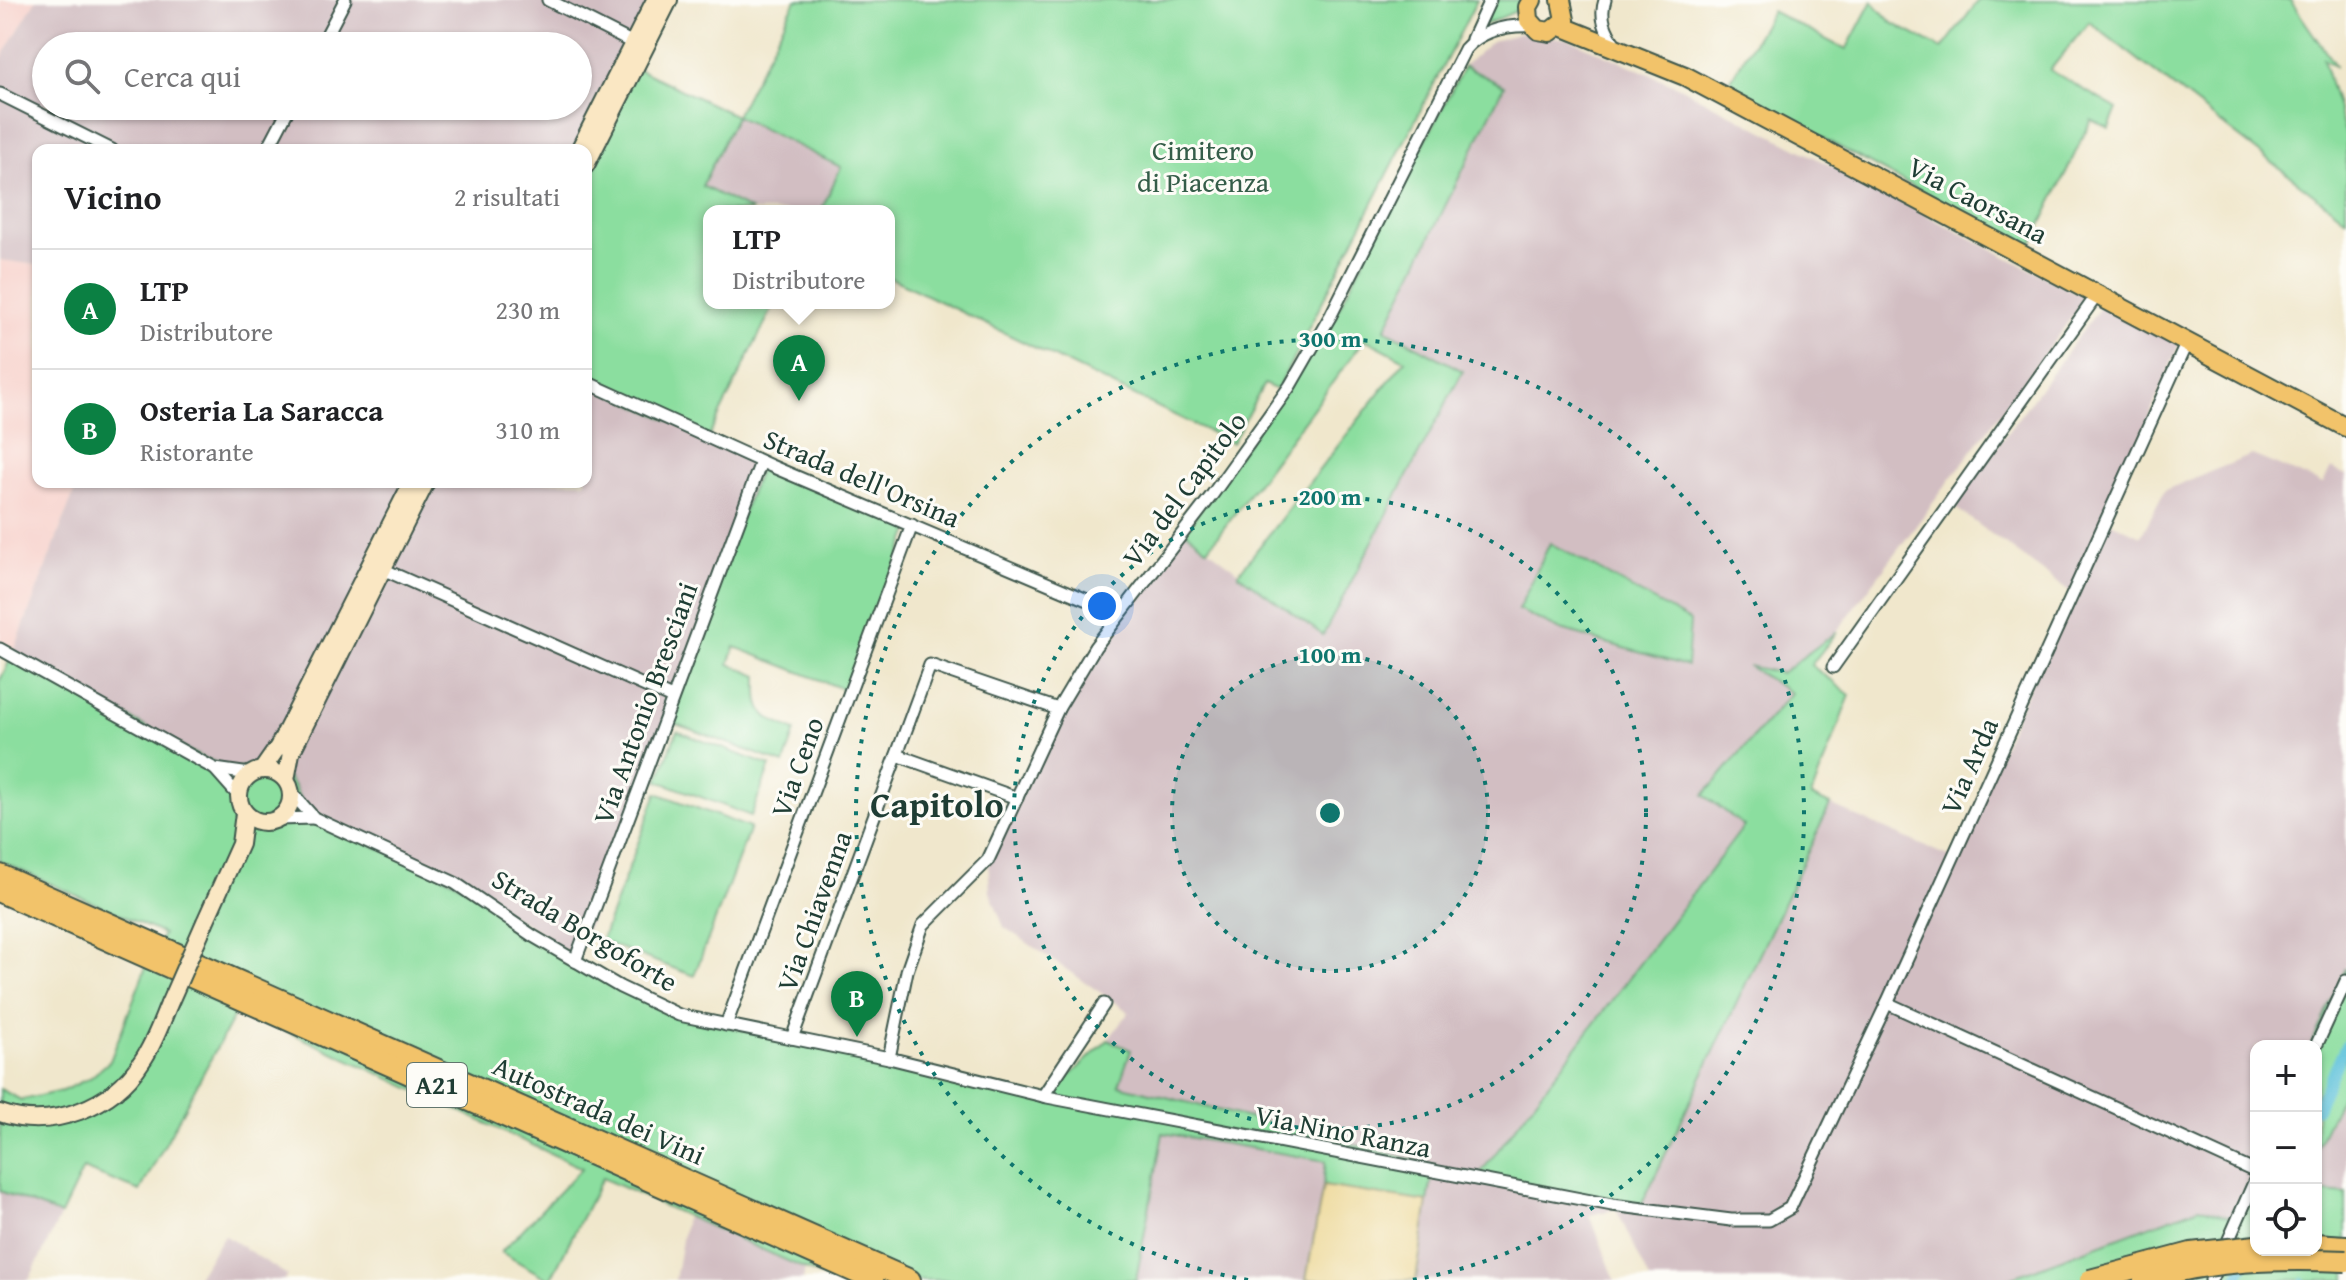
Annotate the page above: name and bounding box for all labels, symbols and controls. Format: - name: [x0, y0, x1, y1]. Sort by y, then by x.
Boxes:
- search box: [32, 32, 592, 120]
- icon: search: [60, 54, 104, 98]
- text: Cerca qui: [124, 54, 241, 98]
- park label: Cimitero di Piacenza: [1137, 129, 1270, 202]
- street label: Via Caorsana: [1901, 145, 2056, 254]
- text: Vicino: [64, 172, 162, 221]
- text: 2 risultati: [454, 177, 560, 216]
- popup: [703, 205, 895, 309]
- text: LTP: [732, 216, 781, 260]
- text: Distributore: [732, 260, 866, 299]
- text: LTP: [140, 268, 189, 312]
- text: A: [82, 290, 98, 329]
- text: 230 m: [495, 290, 560, 329]
- text: Distributore: [140, 312, 273, 351]
- text: 300 m: [1298, 321, 1362, 356]
- pin: A: [773, 335, 825, 401]
- text: Osteria La Saracca: [140, 388, 384, 432]
- street label: Via del Capitolo: [1111, 402, 1256, 575]
- text: B: [82, 410, 98, 449]
- text: 310 m: [495, 410, 560, 449]
- street label: Strada dell'Orsina: [758, 418, 968, 538]
- text: Ristorante: [140, 432, 254, 471]
- text: 200 m: [1298, 479, 1362, 514]
- street label: Via Antonio Bresciani: [582, 576, 707, 830]
- your location: [1082, 586, 1122, 626]
- text: 100 m: [1298, 637, 1362, 672]
- street label: Via Arda: [1929, 710, 2008, 821]
- street label: Via Ceno: [759, 711, 834, 823]
- district label: Capitolo: [870, 777, 1004, 830]
- centre of rings: [1316, 799, 1344, 827]
- street label: Via Chiavenna: [765, 824, 862, 997]
- street label: Strada Borgoforte: [485, 858, 686, 1001]
- pin: B: [831, 971, 883, 1037]
- map controls: [2250, 1040, 2322, 1256]
- button: +: [2250, 1040, 2322, 1112]
- street label: Autostrada dei Vini: [487, 1044, 712, 1175]
- road number: A21: [407, 1063, 467, 1107]
- street label: Via Nino Ranza: [1252, 1093, 1435, 1168]
- button: −: [2250, 1112, 2322, 1184]
- button: locate: [2250, 1184, 2322, 1256]

